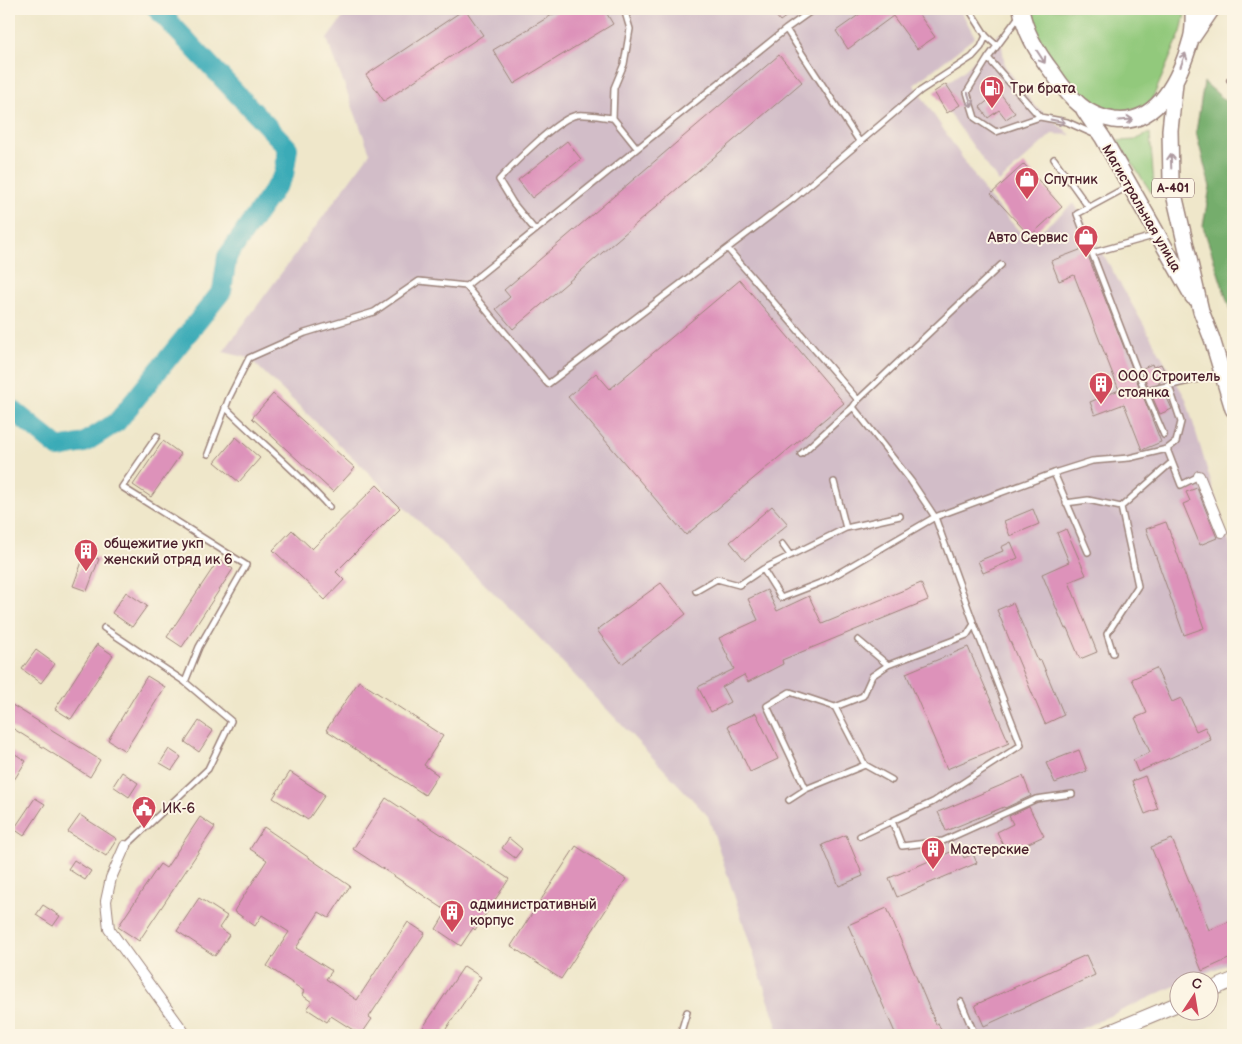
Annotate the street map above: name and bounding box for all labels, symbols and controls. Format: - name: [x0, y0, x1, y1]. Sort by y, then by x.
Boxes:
- one-way arrow: [1036, 50, 1046, 64]
- one-way arrow: [1179, 53, 1188, 69]
- fuel station icon: Три брата: [979, 75, 1005, 109]
- place label: Три брата: [1010, 80, 1077, 97]
- one-way arrow: [965, 92, 975, 108]
- one-way arrow: [1118, 115, 1134, 124]
- one-way arrow: [1050, 116, 1066, 126]
- street label: Магистральная улица: [1098, 142, 1185, 276]
- one-way arrow: [1166, 154, 1175, 170]
- shop icon: Спутник: [1014, 166, 1040, 200]
- place label: Спутник: [1044, 171, 1098, 188]
- road number: А-401: [1152, 178, 1194, 198]
- shop icon: Авто Сервис: [1073, 224, 1099, 258]
- place label: Авто Сервис: [987, 229, 1068, 246]
- place label: ООО Строитель стоянка: [1118, 368, 1220, 401]
- building icon: ООО Строитель стоянка: [1088, 371, 1114, 405]
- place label: общежитие укп женский отряд ик 6: [104, 535, 233, 568]
- building icon: общежитие укп женский отряд ик 6: [73, 538, 99, 572]
- public building icon: ИК-6: [131, 795, 157, 829]
- place label: ИК-6: [162, 800, 196, 817]
- building icon: Мастерские: [920, 836, 946, 870]
- place label: Мастерские: [950, 841, 1029, 858]
- place label: административный корпус: [470, 896, 597, 929]
- building icon: административный корпус: [439, 899, 465, 933]
- north arrow: [1170, 972, 1220, 1022]
- text: С: [1190, 974, 1203, 993]

